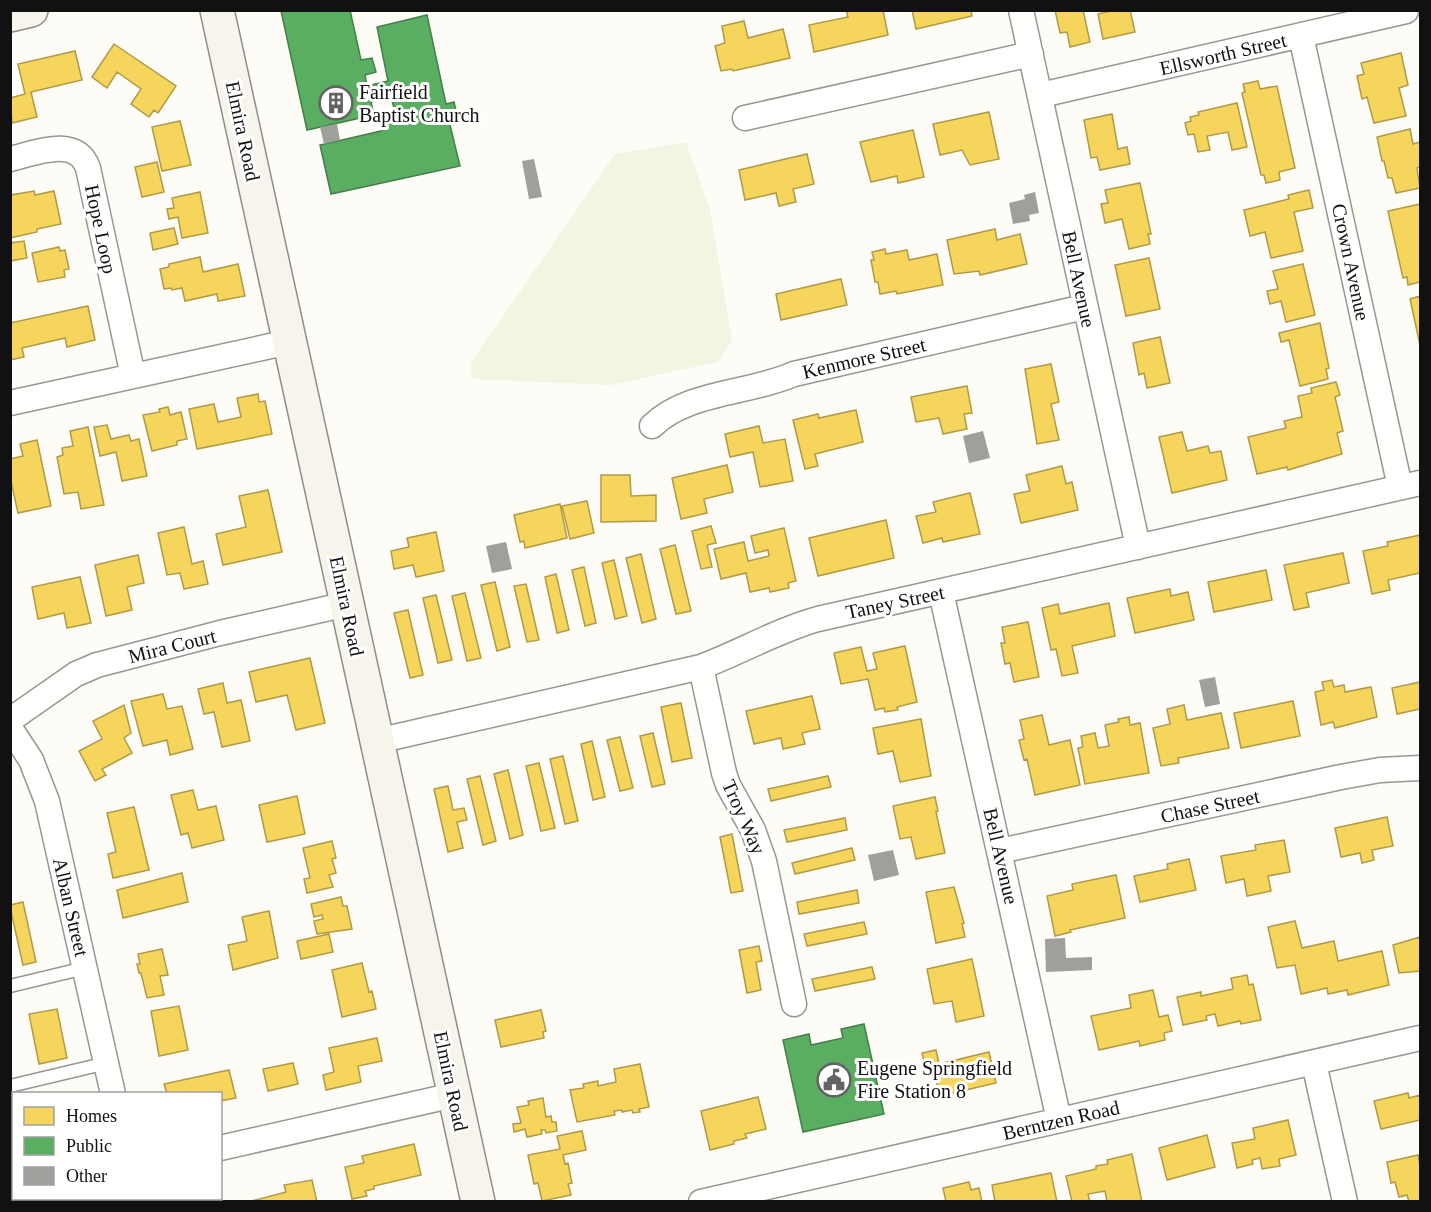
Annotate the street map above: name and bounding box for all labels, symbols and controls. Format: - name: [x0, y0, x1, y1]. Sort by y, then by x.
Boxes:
- street label: Ellsworth Street: [1157, 29, 1289, 79]
- street label: Elmira Road: [222, 79, 264, 183]
- place label: Fairfield Baptist Church: [359, 81, 480, 127]
- building icon: Fairfield Baptist Church: [318, 85, 354, 121]
- street label: Hope Loop: [80, 182, 121, 276]
- street label: Crown Avenue: [1328, 201, 1374, 323]
- street label: Bell Avenue: [1058, 229, 1100, 329]
- street label: Kenmore Street: [800, 333, 928, 383]
- street label: Elmira Road: [326, 554, 368, 658]
- street label: Taney Street: [844, 581, 947, 624]
- street label: Mira Court: [126, 624, 218, 667]
- street label: Troy Way: [717, 776, 770, 858]
- street label: Chase Street: [1159, 785, 1262, 827]
- street label: Bell Avenue: [979, 806, 1023, 906]
- street label: Alban Street: [49, 856, 93, 959]
- street label: Elmira Road: [430, 1029, 472, 1133]
- place label: Eugene Springfield Fire Station 8: [857, 1057, 1012, 1102]
- public building icon: Eugene Springfield Fire Station 8: [816, 1062, 852, 1098]
- legend: [12, 1092, 222, 1200]
- street label: Berntzen Road: [1000, 1096, 1122, 1144]
- text: Homes: [66, 1106, 117, 1126]
- text: Public: [66, 1136, 112, 1156]
- text: Other: [66, 1166, 107, 1186]

